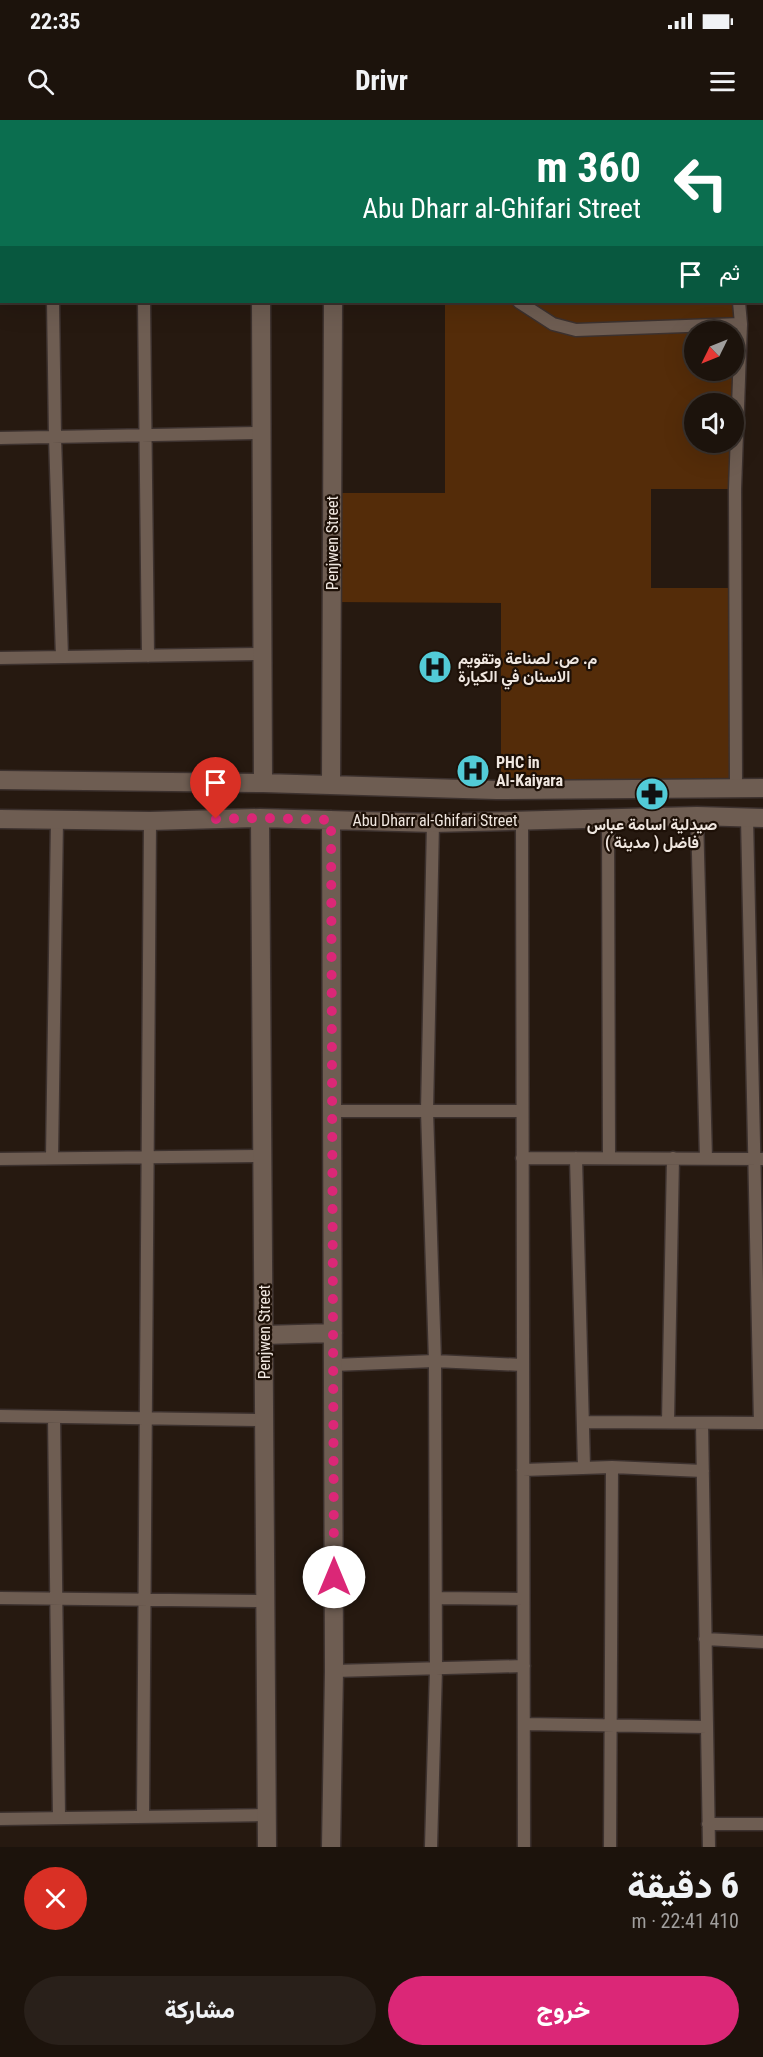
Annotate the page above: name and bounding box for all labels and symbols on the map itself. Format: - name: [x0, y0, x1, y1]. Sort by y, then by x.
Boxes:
- north arrow: [684, 321, 744, 381]
- street label: Penjwen Street: [323, 496, 342, 590]
- hospital icon: م. ص. لصناعة وتقويم الاسنان في الكيارة: [417, 649, 453, 685]
- place label: م. ص. لصناعة وتقويم الاسنان في الكيارة: [458, 649, 598, 690]
- hospital icon: PHC in Al-Kaiyara: [455, 753, 491, 789]
- place label: PHC in Al-Kaiyara: [496, 753, 563, 790]
- pin: [190, 757, 241, 819]
- pharmacy icon: صيدلية اسامة عباس فاضل ( مدينة ): [634, 776, 670, 812]
- street label: Abu Dharr al-Ghifari Street: [352, 811, 518, 830]
- place label: صيدلية اسامة عباس فاضل ( مدينة ): [587, 815, 717, 852]
- street label: Penjwen Street: [255, 1285, 274, 1379]
- position arrow: [302, 1545, 366, 1609]

